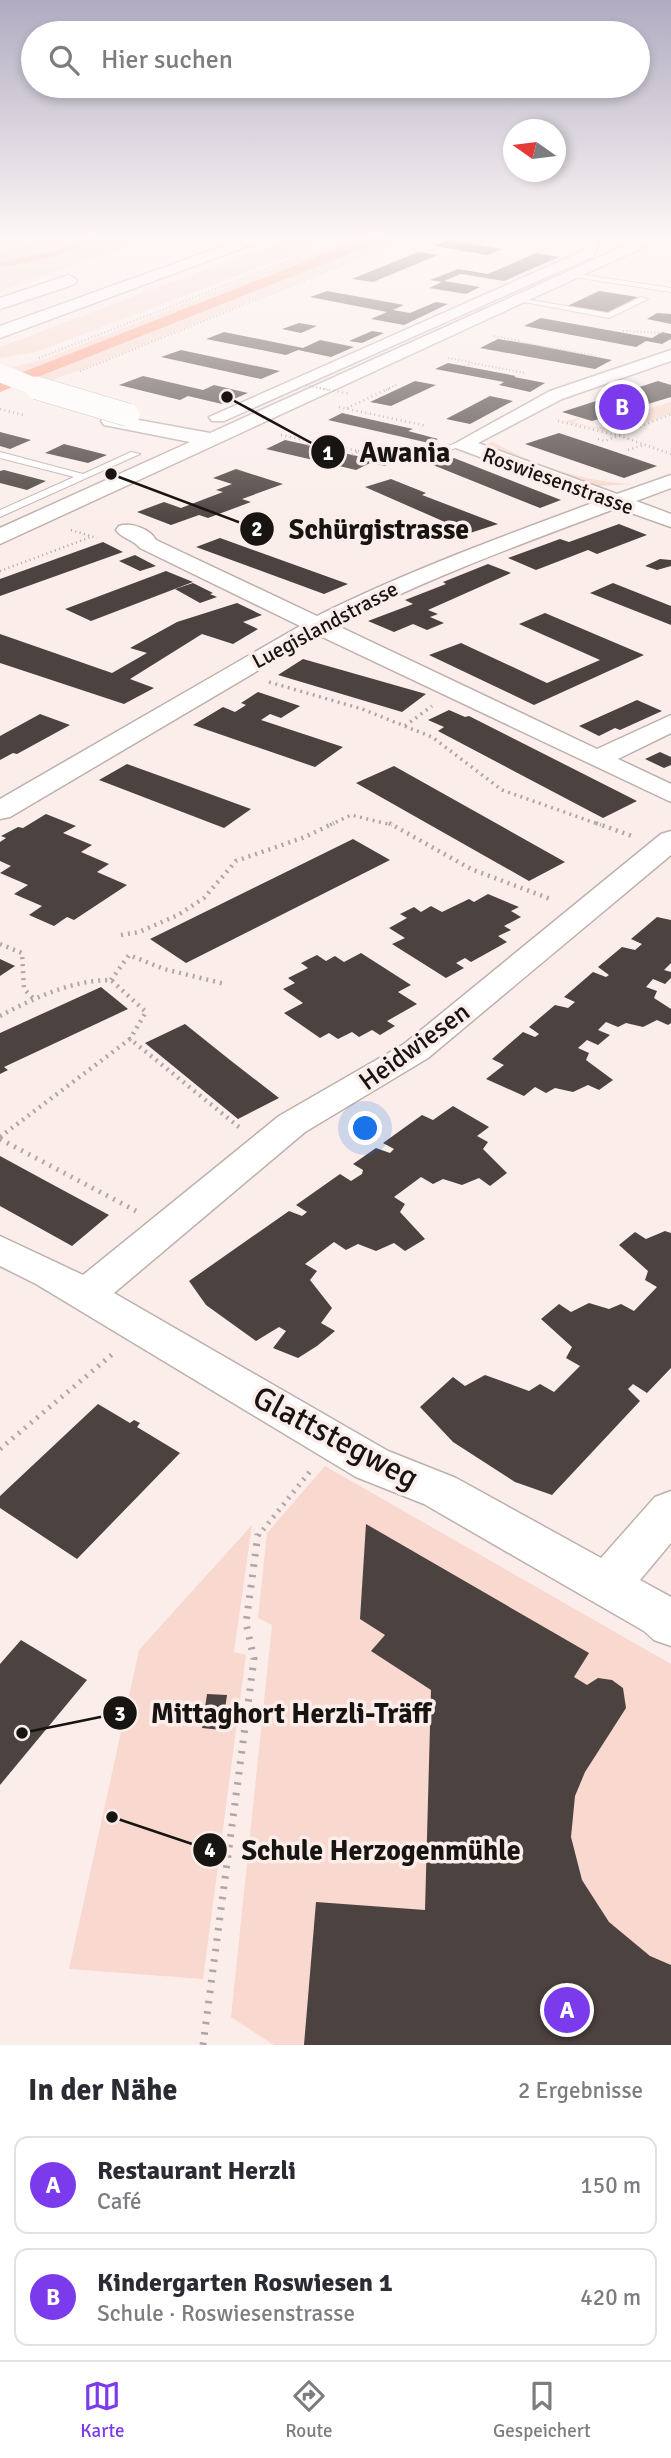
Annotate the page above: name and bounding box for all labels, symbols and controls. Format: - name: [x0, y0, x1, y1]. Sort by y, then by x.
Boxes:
- search box: [21, 21, 650, 98]
- icon: search: [45, 41, 83, 79]
- text: Hier suchen: [101, 44, 233, 76]
- north arrow: [503, 119, 566, 182]
- pin: B: [599, 381, 645, 433]
- callout: Awania: [311, 428, 465, 477]
- text: Awania: [360, 436, 450, 470]
- text: 1: [322, 440, 334, 466]
- street label: Roswiesenstrasse: [479, 442, 637, 520]
- callout: Schürgistrasse: [240, 505, 483, 554]
- text: Schürgistrasse: [289, 513, 469, 547]
- text: 2: [251, 516, 263, 542]
- street label: Luegislandstrasse: [248, 576, 402, 674]
- street label: Heidwiesen: [353, 996, 476, 1098]
- your location: [348, 1111, 382, 1145]
- street label: Glattstegweg: [246, 1378, 425, 1497]
- callout: Mittaghort Herzli-Träff: [102, 1689, 446, 1738]
- text: Mittaghort Herzli-Träff: [151, 1697, 433, 1731]
- text: 3: [114, 1701, 126, 1727]
- callout: Schule Herzogenmühle: [192, 1826, 534, 1875]
- text: Schule Herzogenmühle: [241, 1834, 521, 1868]
- text: 4: [204, 1837, 216, 1863]
- pin: A: [544, 1984, 590, 2036]
- text: In der Nähe: [28, 2072, 177, 2109]
- text: 2 Ergebnisse: [518, 2076, 643, 2105]
- text: Restaurant Herzli: [97, 2155, 296, 2187]
- text: A: [46, 2171, 60, 2200]
- text: 150 m: [580, 2171, 641, 2200]
- text: Café: [97, 2187, 141, 2216]
- text: Kindergarten Roswiesen 1: [97, 2267, 393, 2299]
- text: B: [46, 2283, 60, 2312]
- text: 420 m: [580, 2283, 641, 2312]
- text: Schule · Roswiesenstrasse: [97, 2299, 355, 2328]
- tab: Karte: [80, 2377, 125, 2443]
- tab: Route: [285, 2377, 333, 2443]
- tab: Gespeichert: [493, 2377, 591, 2443]

